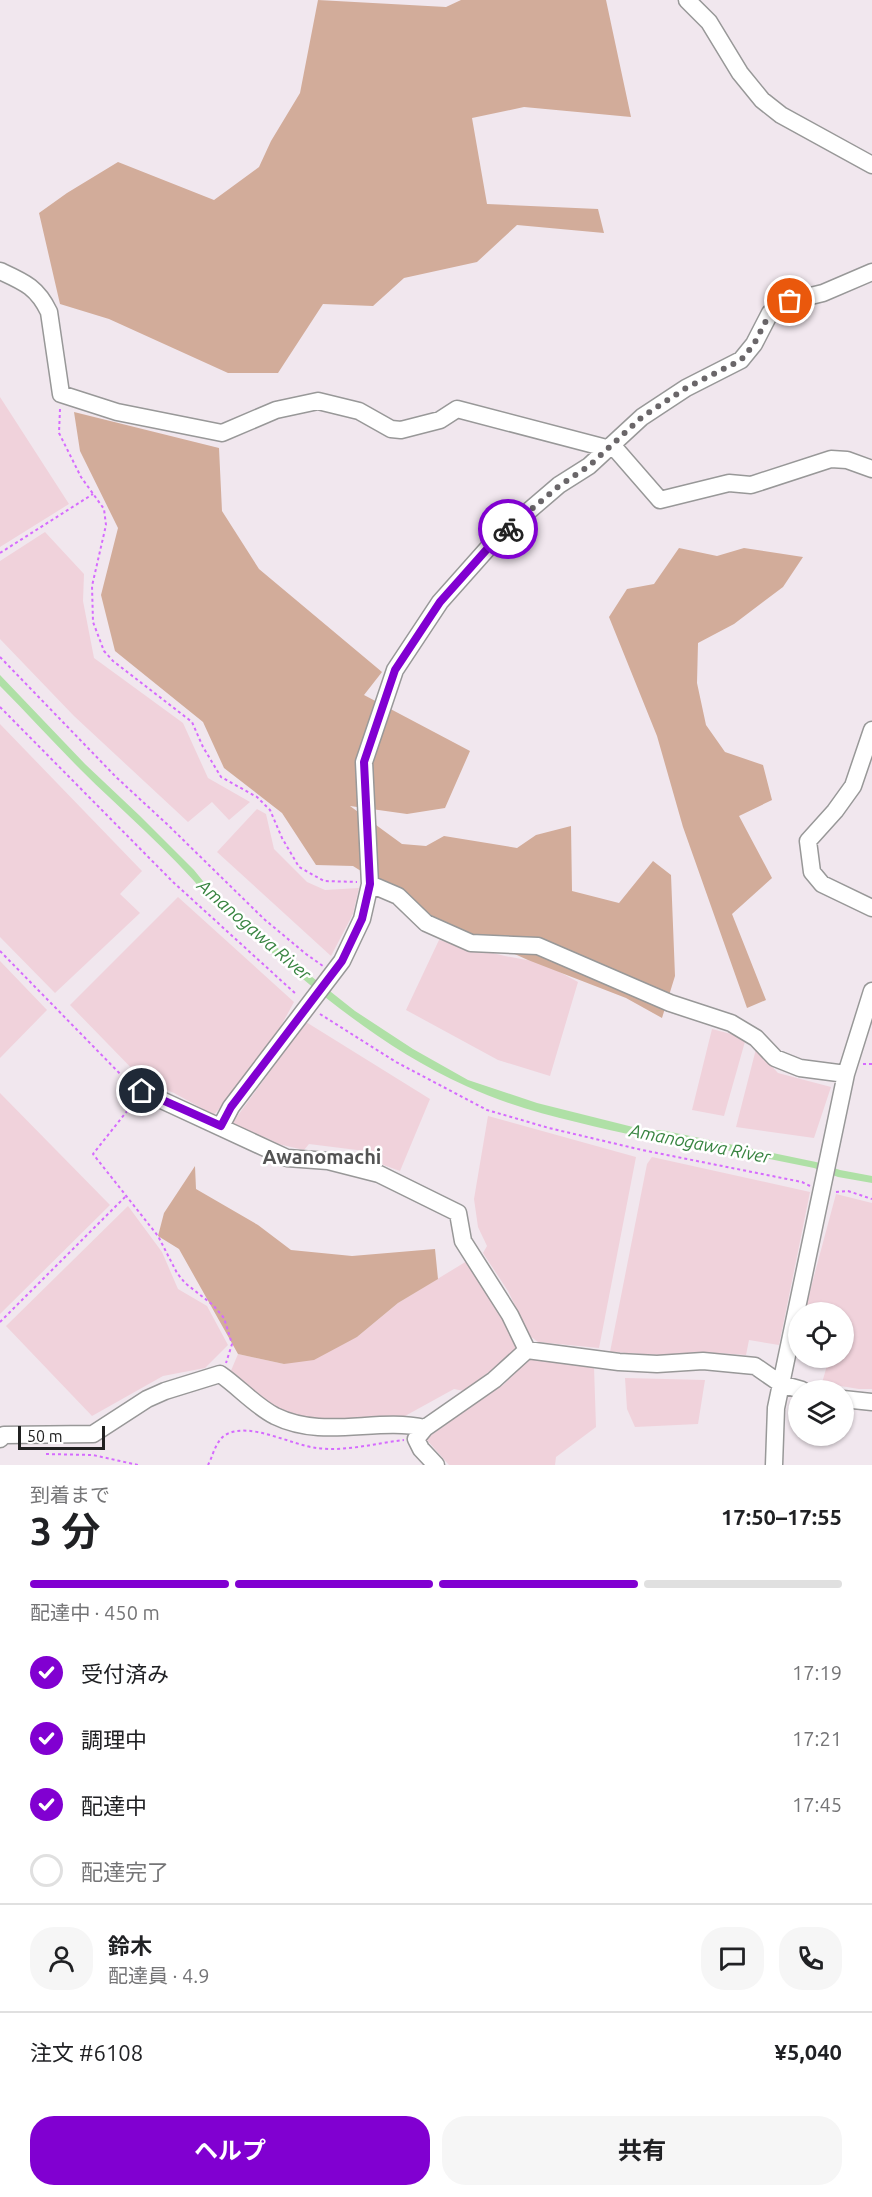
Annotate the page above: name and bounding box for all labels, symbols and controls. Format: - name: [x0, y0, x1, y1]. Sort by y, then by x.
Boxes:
- pin: [764, 275, 815, 326]
- icon: bag: [773, 284, 806, 317]
- courier: [478, 499, 538, 559]
- icon: bike: [492, 513, 525, 546]
- water label: Amanogawa River: [193, 874, 316, 985]
- pin: [116, 1065, 167, 1116]
- icon: home: [125, 1074, 158, 1107]
- water label: Amanogawa River: [627, 1119, 774, 1167]
- district label: Awanomachi: [263, 1145, 381, 1168]
- map controls: [788, 1302, 854, 1446]
- button: locate: [788, 1302, 854, 1368]
- button: layers: [788, 1380, 854, 1446]
- scale bar: [18, 1423, 105, 1450]
- text: 50 m: [27, 1427, 63, 1445]
- text: 到着まで: [30, 1483, 110, 1506]
- text: 17:50–17:55: [721, 1504, 842, 1529]
- text: 3 分: [30, 1509, 100, 1552]
- text: 配達中 · 450 m: [30, 1601, 160, 1624]
- icon: check: [30, 1656, 63, 1689]
- text: 受付済み: [81, 1661, 169, 1686]
- text: 17:19: [792, 1661, 842, 1684]
- icon: check: [30, 1722, 63, 1755]
- text: 調理中: [81, 1727, 147, 1752]
- text: 17:21: [792, 1727, 842, 1750]
- icon: check: [30, 1788, 63, 1821]
- text: 配達中: [81, 1793, 147, 1818]
- text: 17:45: [792, 1793, 842, 1816]
- text: 配達完了: [81, 1859, 169, 1884]
- button: person: [30, 1927, 93, 1990]
- button: chat: [701, 1927, 764, 1990]
- button: phone: [779, 1927, 842, 1990]
- text: 鈴木: [108, 1933, 152, 1958]
- text: 配達員 · 4.9: [108, 1964, 210, 1987]
- text: ¥5,040: [775, 2039, 842, 2064]
- text: 注文 #6108: [30, 2040, 143, 2065]
- button: ヘルプ: [30, 2116, 430, 2185]
- button: 共有: [442, 2116, 842, 2185]

